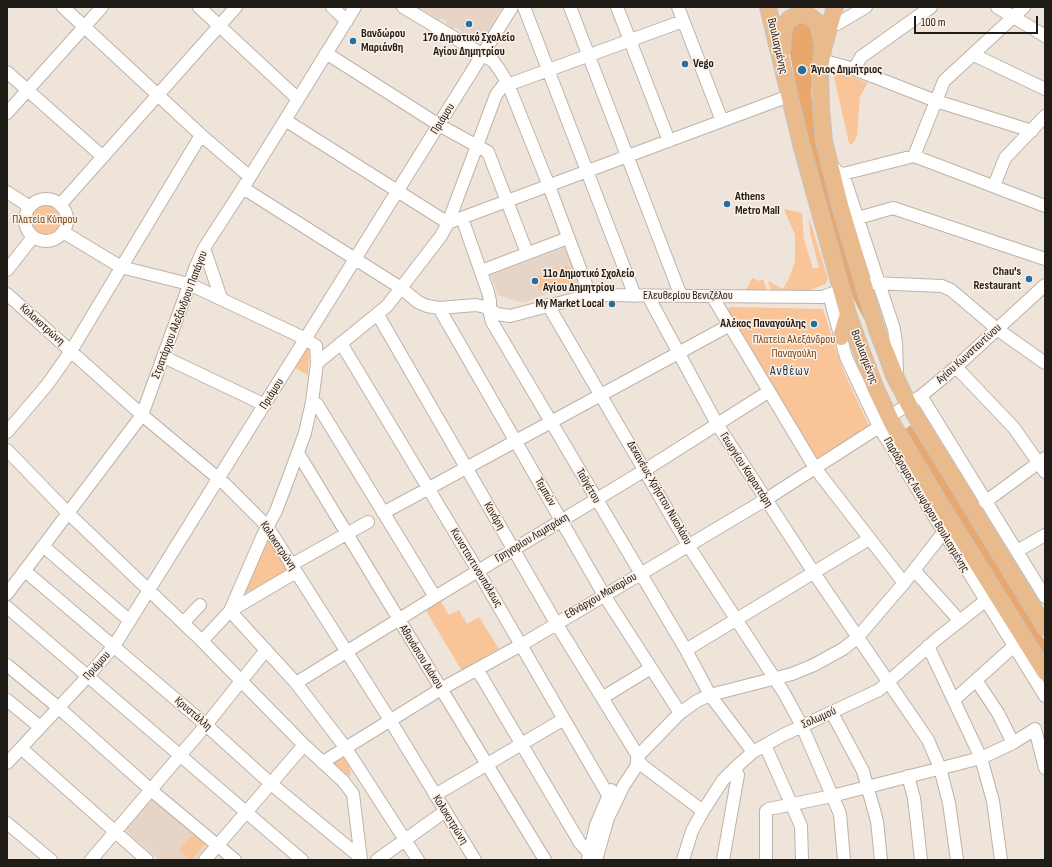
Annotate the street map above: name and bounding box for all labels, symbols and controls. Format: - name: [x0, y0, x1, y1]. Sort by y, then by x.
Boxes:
- scale bar: [916, 8, 1040, 34]
- text: 100 m: [921, 15, 946, 30]
- street label: Βουλιαγμένης: [764, 17, 790, 75]
- marker: 17ο Δημοτικό Σχολείο Αγίου Δημητρίου: [464, 19, 474, 29]
- place label: Βανδώρου Μαριάνθη: [361, 27, 405, 55]
- place label: 17ο Δημοτικό Σχολείο Αγίου Δημητρίου: [423, 31, 515, 59]
- marker: Βανδώρου Μαριάνθη: [348, 36, 358, 46]
- place label: Vego: [693, 57, 714, 71]
- marker: Vego: [680, 59, 690, 69]
- place label: Άγιος Δημήτριος: [811, 63, 882, 77]
- marker: Άγιος Δημήτριος: [796, 64, 808, 76]
- street label: Πριάμου: [428, 101, 458, 137]
- place label: Athens Metro Mall: [735, 190, 780, 218]
- marker: Athens Metro Mall: [722, 199, 732, 209]
- park label: Πλατεία Κύπρου: [12, 213, 78, 227]
- street label: Στρατάρχου Αλεξάνδρου Παπάγου: [149, 249, 211, 381]
- place label: Chau's Restaurant: [974, 265, 1021, 293]
- place label: 11ο Δημοτικό Σχολείο Αγίου Δημητρίου: [543, 267, 635, 295]
- marker: Chau's Restaurant: [1024, 274, 1034, 284]
- marker: 11ο Δημοτικό Σχολείο Αγίου Δημητρίου: [530, 276, 540, 286]
- street label: Ελευθερίου Βενιζέλου: [643, 289, 733, 303]
- place label: My Market Local: [535, 297, 604, 311]
- marker: My Market Local: [607, 299, 617, 309]
- street label: Κολοκοτρώνη: [16, 301, 68, 349]
- place label: Αλέκος Παναγούλης: [720, 317, 806, 331]
- marker: Αλέκος Παναγούλης: [809, 319, 819, 329]
- street label: Αγίου Κωνσταντίνου: [933, 321, 1005, 387]
- street label: Βουλιαγμένης: [847, 328, 881, 386]
- park label: Πλατεία Αλεξάνδρου Παναγούλη: [753, 333, 835, 361]
- district label: Ανθέων: [770, 364, 810, 380]
- street label: Πριάμου: [257, 376, 287, 412]
- street label: Γεωργίου Καφαντάρη: [716, 430, 776, 510]
- street label: Παράδρομος Λεωφόρου Βουλιαγμένης: [880, 435, 972, 575]
- street label: Δεκανέως Χρήστου Νικολάου: [623, 439, 695, 547]
- street label: Ταϋγέτου: [572, 466, 604, 506]
- street label: Τεμπών: [531, 475, 559, 509]
- street label: Κανάρη: [480, 499, 508, 533]
- street label: Γρηγορίου Λαμπράκη: [492, 510, 572, 566]
- street label: Κολοκοτρώνη: [256, 519, 300, 573]
- street label: Κωνσταντινουπόλεως: [447, 526, 505, 610]
- street label: Εθνάρχου Μακαρίου: [562, 570, 640, 622]
- street label: Αθανάσιου Διάκου: [396, 622, 446, 692]
- street label: Πριάμου: [80, 648, 114, 684]
- street label: Κρυστάλλη: [171, 694, 215, 734]
- street label: Σολωμού: [799, 704, 839, 732]
- street label: Κολοκοτρώνη: [429, 793, 471, 847]

